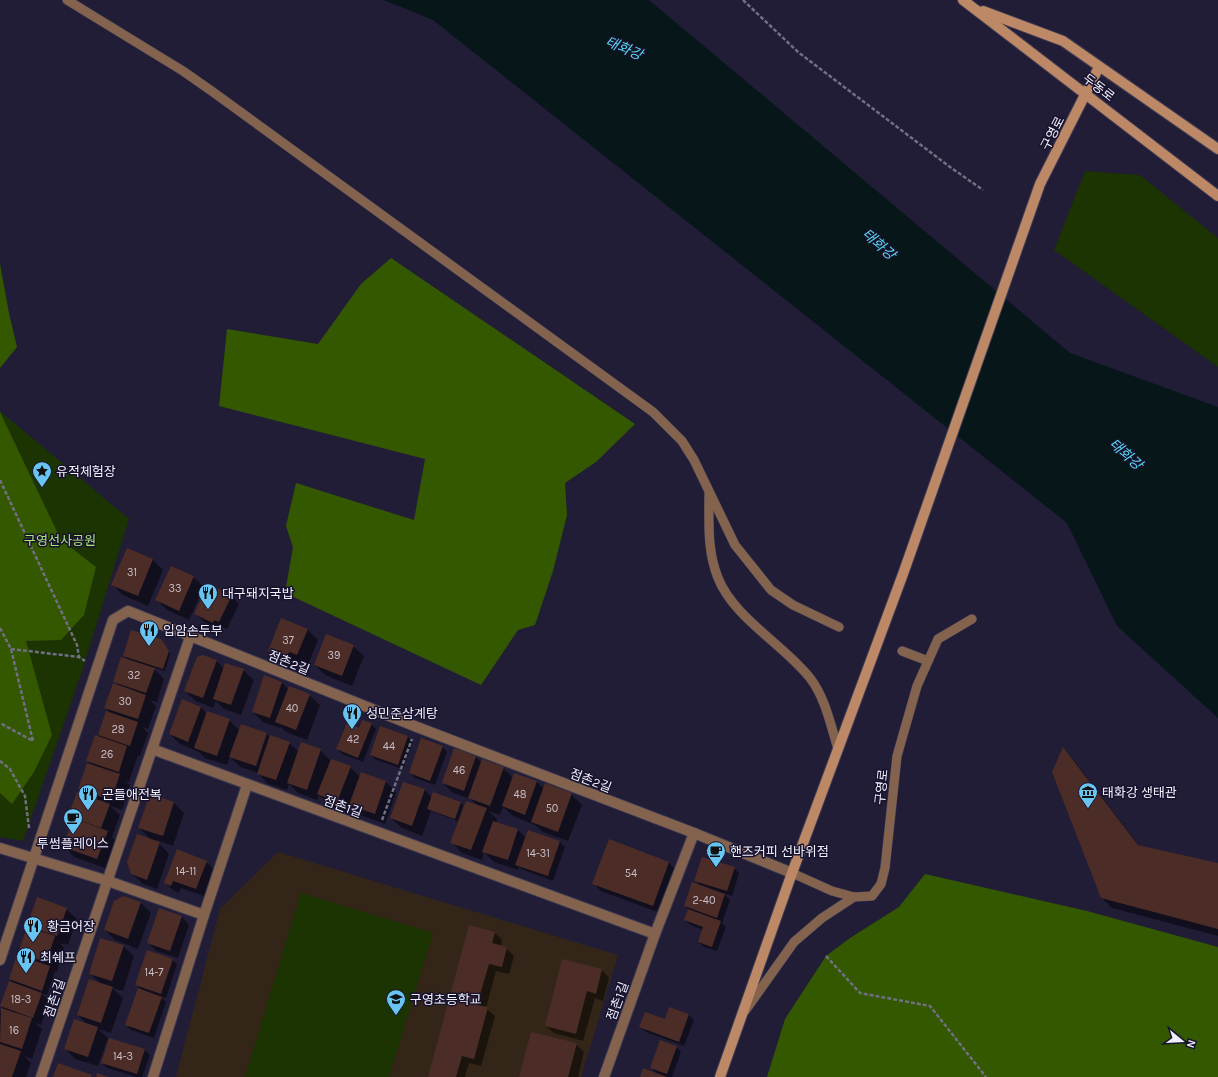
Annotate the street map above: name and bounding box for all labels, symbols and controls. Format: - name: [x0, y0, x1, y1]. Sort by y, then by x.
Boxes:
- water label: 태화강: [603, 33, 647, 65]
- street label: 두동로: [1080, 70, 1117, 104]
- street label: 구영로: [1038, 114, 1067, 153]
- water label: 태화강: [859, 225, 900, 265]
- water label: 태화강: [1106, 435, 1147, 475]
- place icon: 유적체험장: [31, 460, 53, 488]
- place label: 유적체험장: [56, 464, 116, 479]
- park label: 구영선사공원: [24, 533, 96, 548]
- house number: 31: [127, 566, 137, 579]
- house number: 33: [169, 582, 182, 595]
- restaurant icon: 대구돼지국밥: [197, 582, 219, 610]
- place label: 대구돼지국밥: [222, 586, 294, 601]
- restaurant icon: 입암손두부: [138, 619, 160, 647]
- place label: 입암손두부: [163, 623, 223, 638]
- house number: 37: [282, 634, 294, 647]
- street label: 점촌2길: [266, 647, 312, 678]
- house number: 39: [328, 649, 340, 662]
- house number: 32: [128, 669, 140, 682]
- house number: 30: [118, 695, 132, 708]
- house number: 40: [286, 702, 298, 715]
- restaurant icon: 성민준삼계탕: [341, 702, 363, 730]
- place label: 성민준삼계탕: [366, 706, 438, 721]
- house number: 28: [111, 723, 125, 736]
- house number: 42: [347, 733, 359, 746]
- house number: 44: [383, 740, 395, 753]
- house number: 26: [101, 748, 113, 761]
- house number: 46: [453, 764, 465, 777]
- street label: 점촌2길: [568, 766, 614, 795]
- street label: 구영로: [872, 768, 891, 806]
- museum icon: 태화강 생태관: [1077, 781, 1099, 809]
- restaurant icon: 곤들애전복: [77, 783, 99, 811]
- place label: 태화강 생태관: [1102, 785, 1177, 800]
- place label: 곤들애전복: [102, 787, 162, 802]
- house number: 48: [514, 788, 527, 801]
- street label: 점촌1길: [321, 793, 364, 820]
- house number: 50: [546, 802, 558, 815]
- cafe icon: 투썸플레이스: [62, 807, 84, 835]
- place label: 투썸플레이스: [37, 836, 109, 851]
- cafe icon: 핸즈커피 선바위점: [705, 840, 727, 868]
- place label: 핸즈커피 선바위점: [730, 844, 829, 859]
- house number: 14-31: [526, 847, 550, 860]
- house number: 14-11: [176, 865, 196, 878]
- house number: 54: [625, 867, 637, 880]
- house number: 2-40: [693, 894, 715, 907]
- restaurant icon: 황금어장: [22, 915, 44, 943]
- place label: 황금어장: [47, 919, 95, 934]
- restaurant icon: 최쉐프: [15, 946, 37, 974]
- place label: 최쉐프: [40, 950, 76, 965]
- house number: 14-7: [145, 966, 163, 979]
- street label: 점촌1길: [41, 977, 68, 1020]
- street label: 점촌1길: [604, 980, 631, 1023]
- school or university icon: 구영초등학교: [385, 988, 407, 1016]
- place label: 구영초등학교: [410, 992, 482, 1007]
- house number: 18-3: [11, 993, 31, 1006]
- north arrow: [1162, 1021, 1202, 1061]
- house number: 16: [9, 1024, 19, 1037]
- text: N: [1184, 1038, 1198, 1050]
- house number: 14-3: [113, 1050, 133, 1063]

